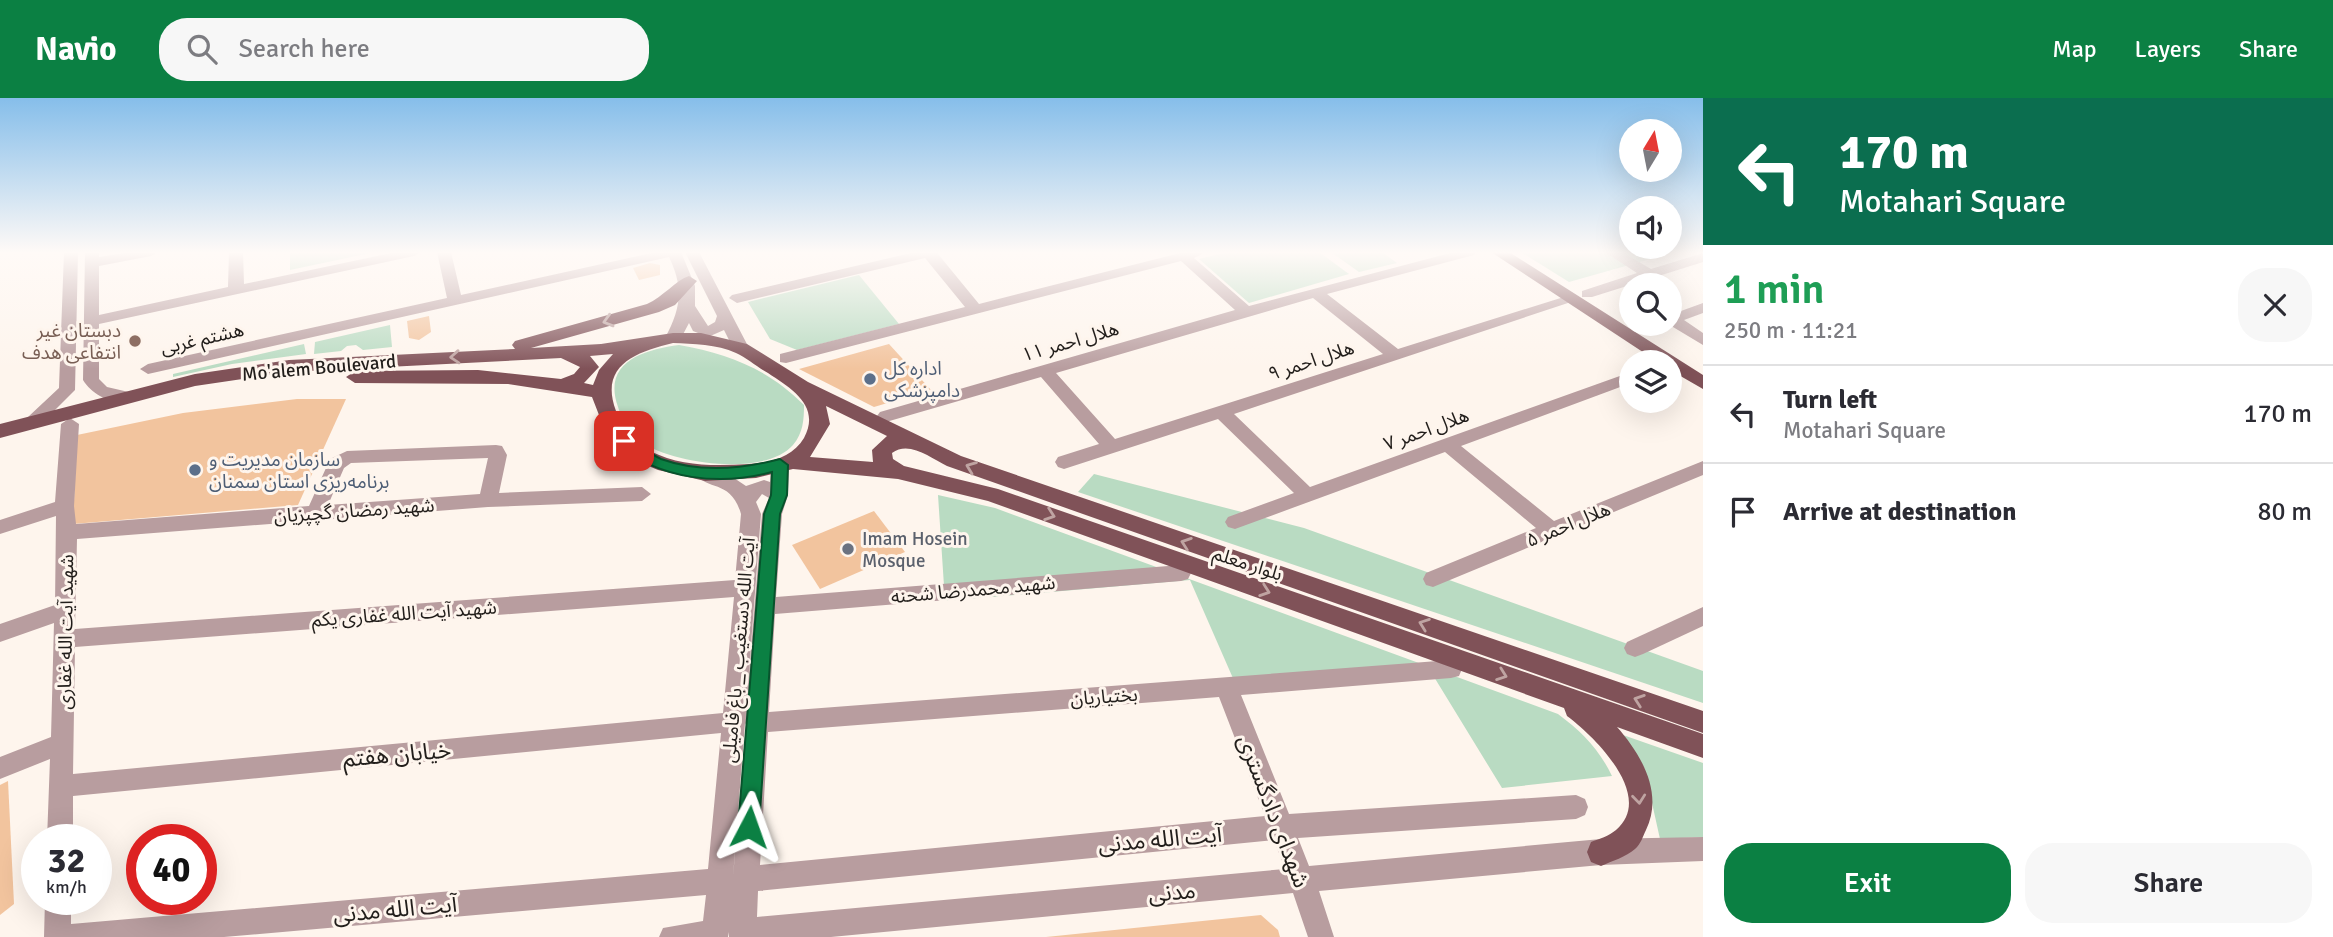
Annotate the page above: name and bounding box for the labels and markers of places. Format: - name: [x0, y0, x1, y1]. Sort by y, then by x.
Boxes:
- place label: دبستان غیر انتفاعی هدف: [22, 319, 121, 365]
- marker: دبستان غیر انتفاعی هدف: [127, 333, 143, 349]
- place label: اداره کل دامپزشکی: [884, 357, 960, 403]
- marker: اداره کل دامپزشکی: [862, 371, 878, 387]
- pin: [594, 411, 654, 471]
- place label: سازمان مدیریت و برنامه‌ریزی استان سمنان: [209, 448, 389, 494]
- marker: سازمان مدیریت و برنامه‌ریزی استان سمنان: [187, 462, 203, 478]
- place label: Imam Hosein Mosque: [862, 527, 968, 573]
- marker: Imam Hosein Mosque: [840, 541, 856, 557]

